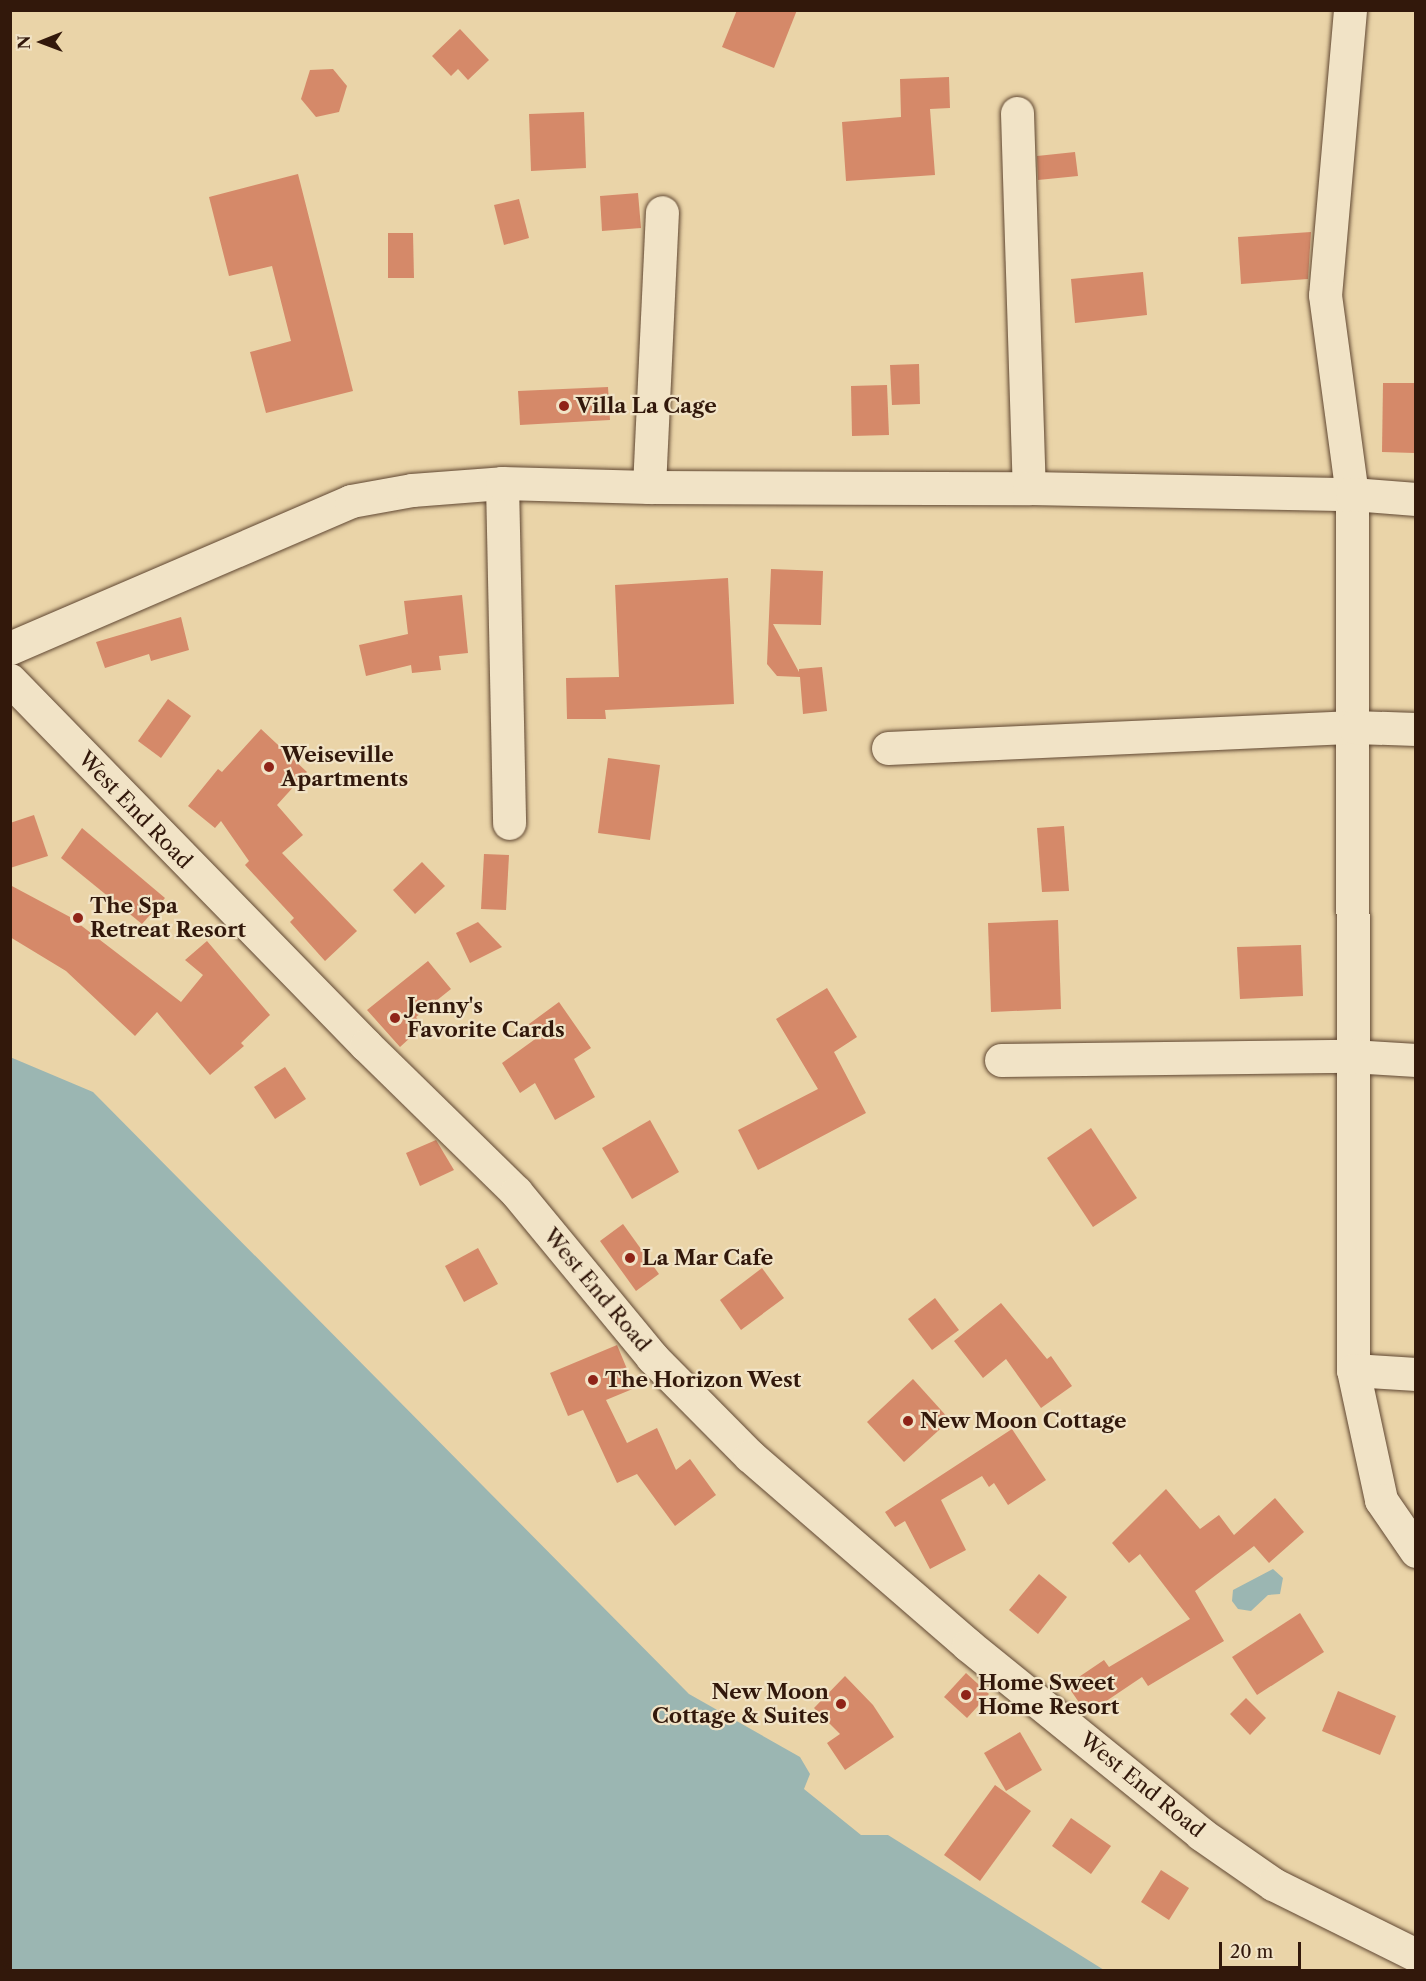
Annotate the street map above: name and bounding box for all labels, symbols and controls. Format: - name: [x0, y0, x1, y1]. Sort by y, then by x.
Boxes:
- north arrow: [12, 12, 72, 72]
- text: N: [14, 35, 34, 49]
- place label: Villa La Cage: [576, 393, 717, 419]
- marker: Villa La Cage: [557, 399, 571, 413]
- place label: Weiseville Apartments: [281, 742, 408, 792]
- street label: West End Road: [73, 746, 197, 874]
- marker: Weiseville Apartments: [262, 760, 276, 774]
- place label: The Spa Retreat Resort: [90, 893, 246, 943]
- marker: The Spa Retreat Resort: [71, 911, 85, 925]
- place label: Jenny's Favorite Cards: [407, 993, 565, 1043]
- marker: Jenny's Favorite Cards: [388, 1011, 402, 1025]
- street label: West End Road: [538, 1223, 656, 1357]
- place label: La Mar Cafe: [642, 1245, 774, 1271]
- marker: La Mar Cafe: [623, 1251, 637, 1265]
- place label: The Horizon West: [605, 1367, 802, 1393]
- marker: The Horizon West: [586, 1373, 600, 1387]
- place label: New Moon Cottage: [920, 1408, 1127, 1434]
- marker: New Moon Cottage: [901, 1414, 915, 1428]
- place label: Home Sweet Home Resort: [978, 1670, 1119, 1720]
- place label: New Moon Cottage & Suites: [652, 1679, 829, 1729]
- marker: Home Sweet Home Resort: [959, 1688, 973, 1702]
- marker: New Moon Cottage & Suites: [834, 1697, 848, 1711]
- street label: West End Road: [1075, 1727, 1209, 1843]
- scale bar: [1222, 1930, 1304, 1968]
- text: 20 m: [1230, 1941, 1273, 1963]

